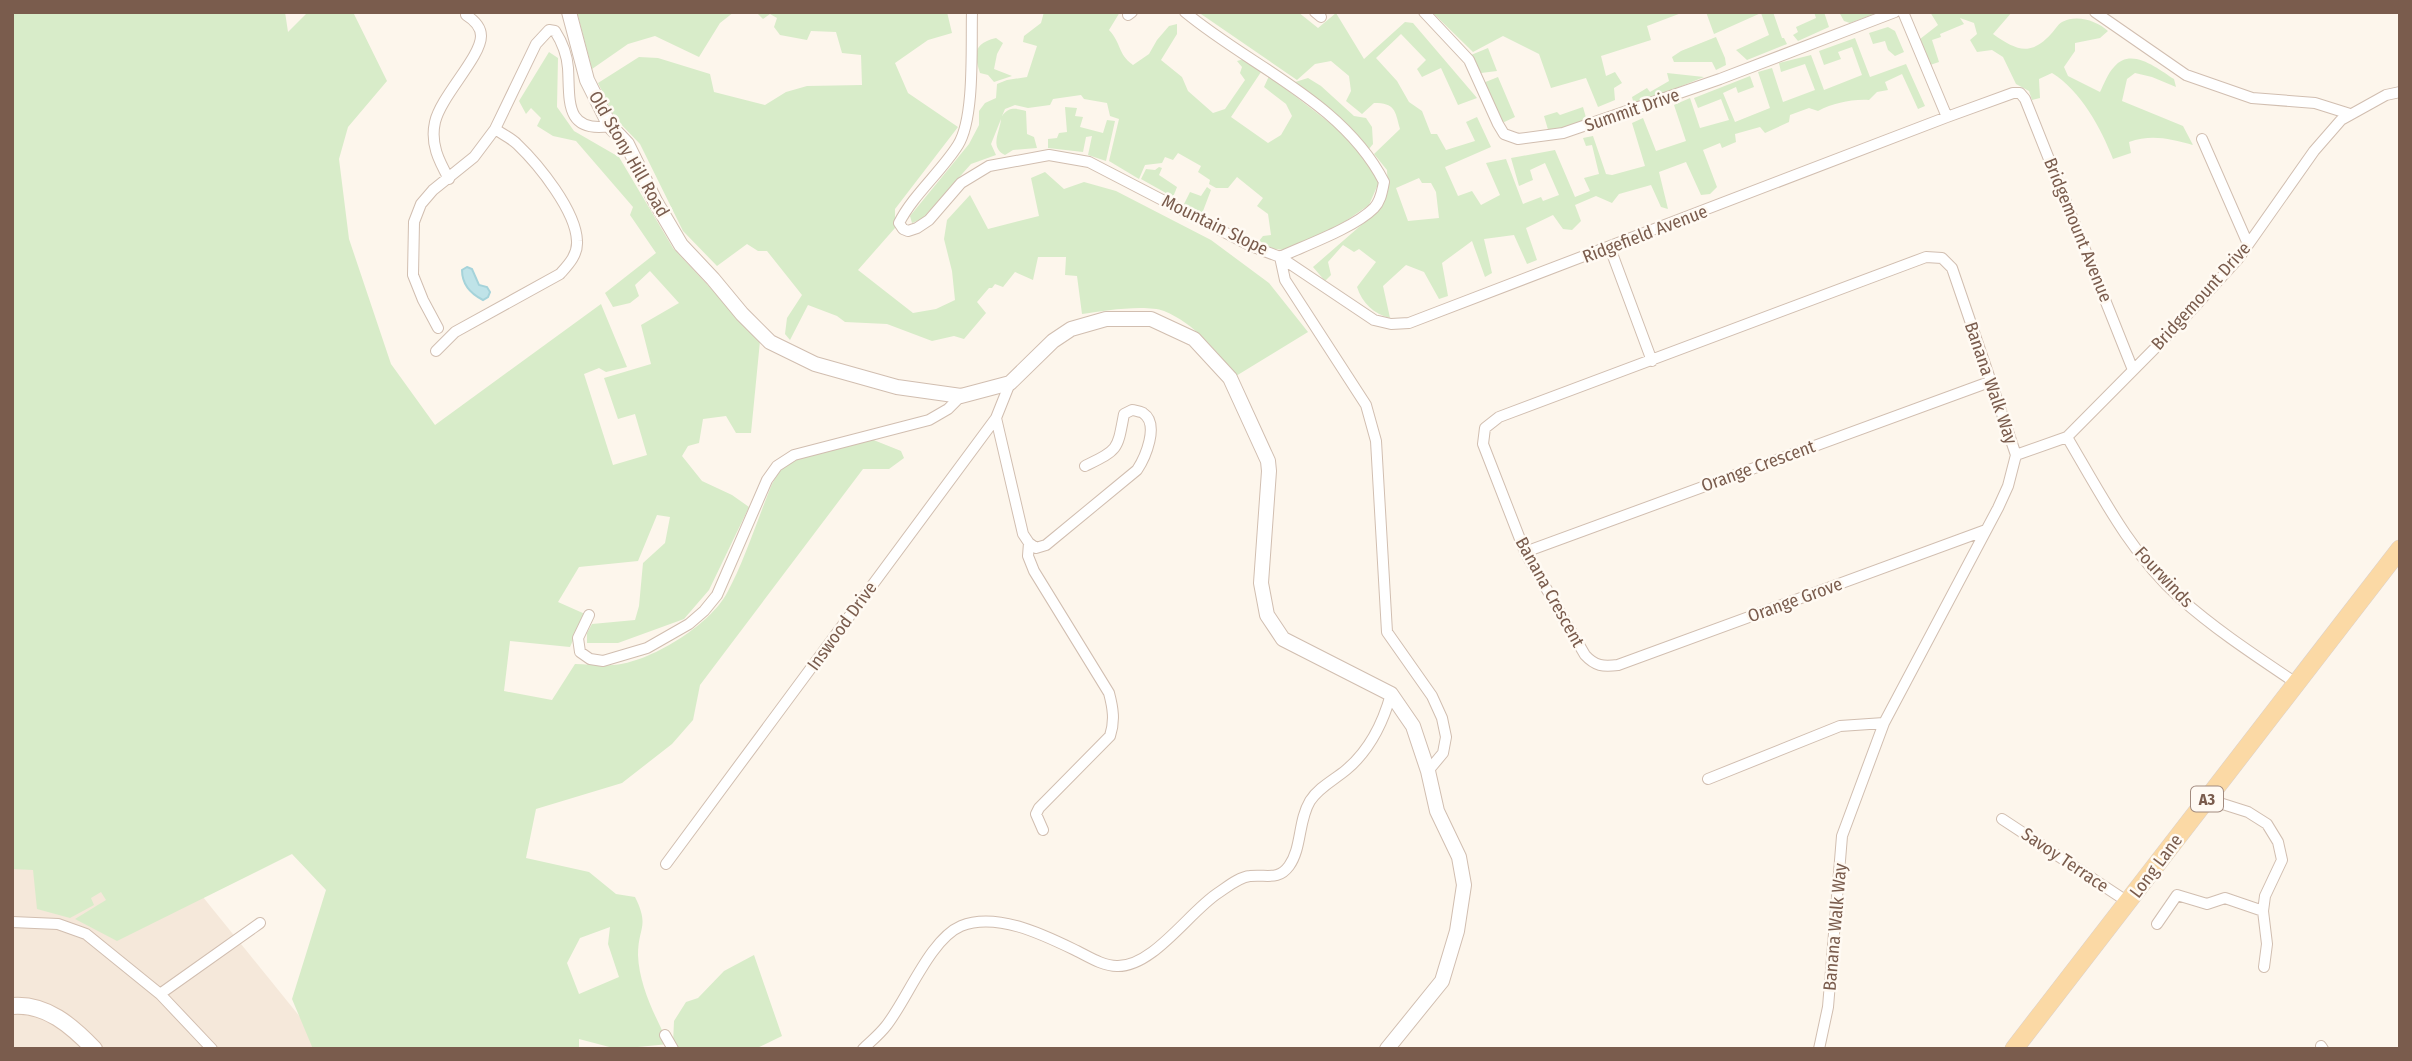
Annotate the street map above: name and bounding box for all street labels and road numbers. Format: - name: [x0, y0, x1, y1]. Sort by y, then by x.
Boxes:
- street label: Summit Drive: [1582, 83, 1682, 136]
- street label: Old Stony Hill Road: [584, 87, 674, 221]
- street label: Bridgemount Avenue: [2039, 155, 2117, 306]
- street label: Mountain Slope: [1158, 190, 1272, 260]
- street label: Ridgefield Avenue: [1579, 200, 1711, 268]
- street label: Bridgemount Drive: [2147, 237, 2255, 355]
- street label: Banana Walk Way: [1960, 319, 2022, 447]
- street label: Orange Crescent: [1698, 435, 1818, 497]
- street label: Banana Crescent: [1511, 533, 1589, 651]
- street label: Fourwinds: [2130, 542, 2198, 612]
- street label: Orange Grove: [1745, 573, 1845, 627]
- street label: Inswood Drive: [802, 577, 882, 675]
- road number: A3: [2191, 786, 2223, 812]
- street label: Savoy Terrace: [2017, 823, 2113, 897]
- street label: Long Lane: [2125, 830, 2187, 902]
- street label: Banana Walk Way: [1818, 862, 1852, 992]

